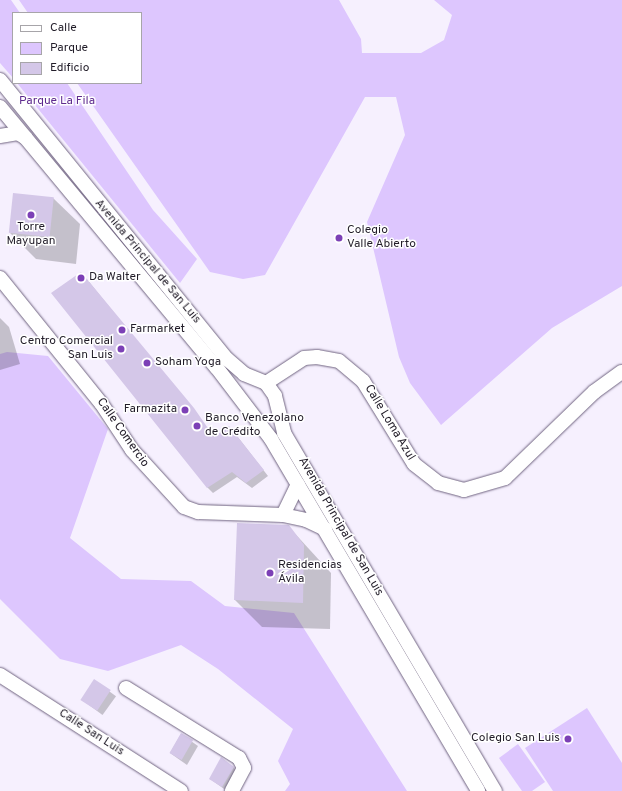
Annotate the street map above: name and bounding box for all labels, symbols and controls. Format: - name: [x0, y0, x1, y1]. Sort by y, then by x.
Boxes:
- legend: [12, 12, 142, 84]
- text: Calle: [50, 20, 77, 36]
- text: Parque: [50, 40, 88, 56]
- text: Edificio: [50, 60, 89, 76]
- park label: Parque La Fila: [19, 95, 95, 109]
- street label: Avenida Principal de San Luis: [91, 197, 203, 327]
- marker: Torre Mayupan: [26, 210, 36, 220]
- place label: Torre Mayupan: [7, 221, 55, 249]
- place label: Colegio Valle Abierto: [347, 224, 416, 252]
- marker: Colegio Valle Abierto: [334, 233, 344, 243]
- place label: Da Walter: [89, 271, 141, 285]
- marker: Da Walter: [76, 273, 86, 283]
- place label: Farmarket: [130, 323, 185, 337]
- marker: Farmarket: [117, 325, 127, 335]
- place label: Centro Comercial San Luis: [20, 335, 113, 363]
- marker: Centro Comercial San Luis: [116, 344, 126, 354]
- place label: Soham Yoga: [155, 356, 222, 370]
- marker: Soham Yoga: [142, 358, 152, 368]
- street label: Calle Loma Azul: [361, 382, 417, 464]
- street label: Calle Comercio: [93, 396, 151, 470]
- place label: Farmazita: [124, 403, 177, 417]
- marker: Farmazita: [180, 405, 190, 415]
- place label: Banco Venezolano de Crédito: [205, 412, 304, 440]
- marker: Banco Venezolano de Crédito: [192, 421, 202, 431]
- street label: Avenida Principal de San Luis: [294, 455, 386, 599]
- place label: Residencias Ávila: [278, 559, 342, 587]
- marker: Residencias Ávila: [265, 568, 275, 578]
- street label: Calle San Luis: [56, 707, 126, 759]
- place label: Colegio San Luis: [471, 732, 560, 746]
- marker: Colegio San Luis: [563, 734, 573, 744]

